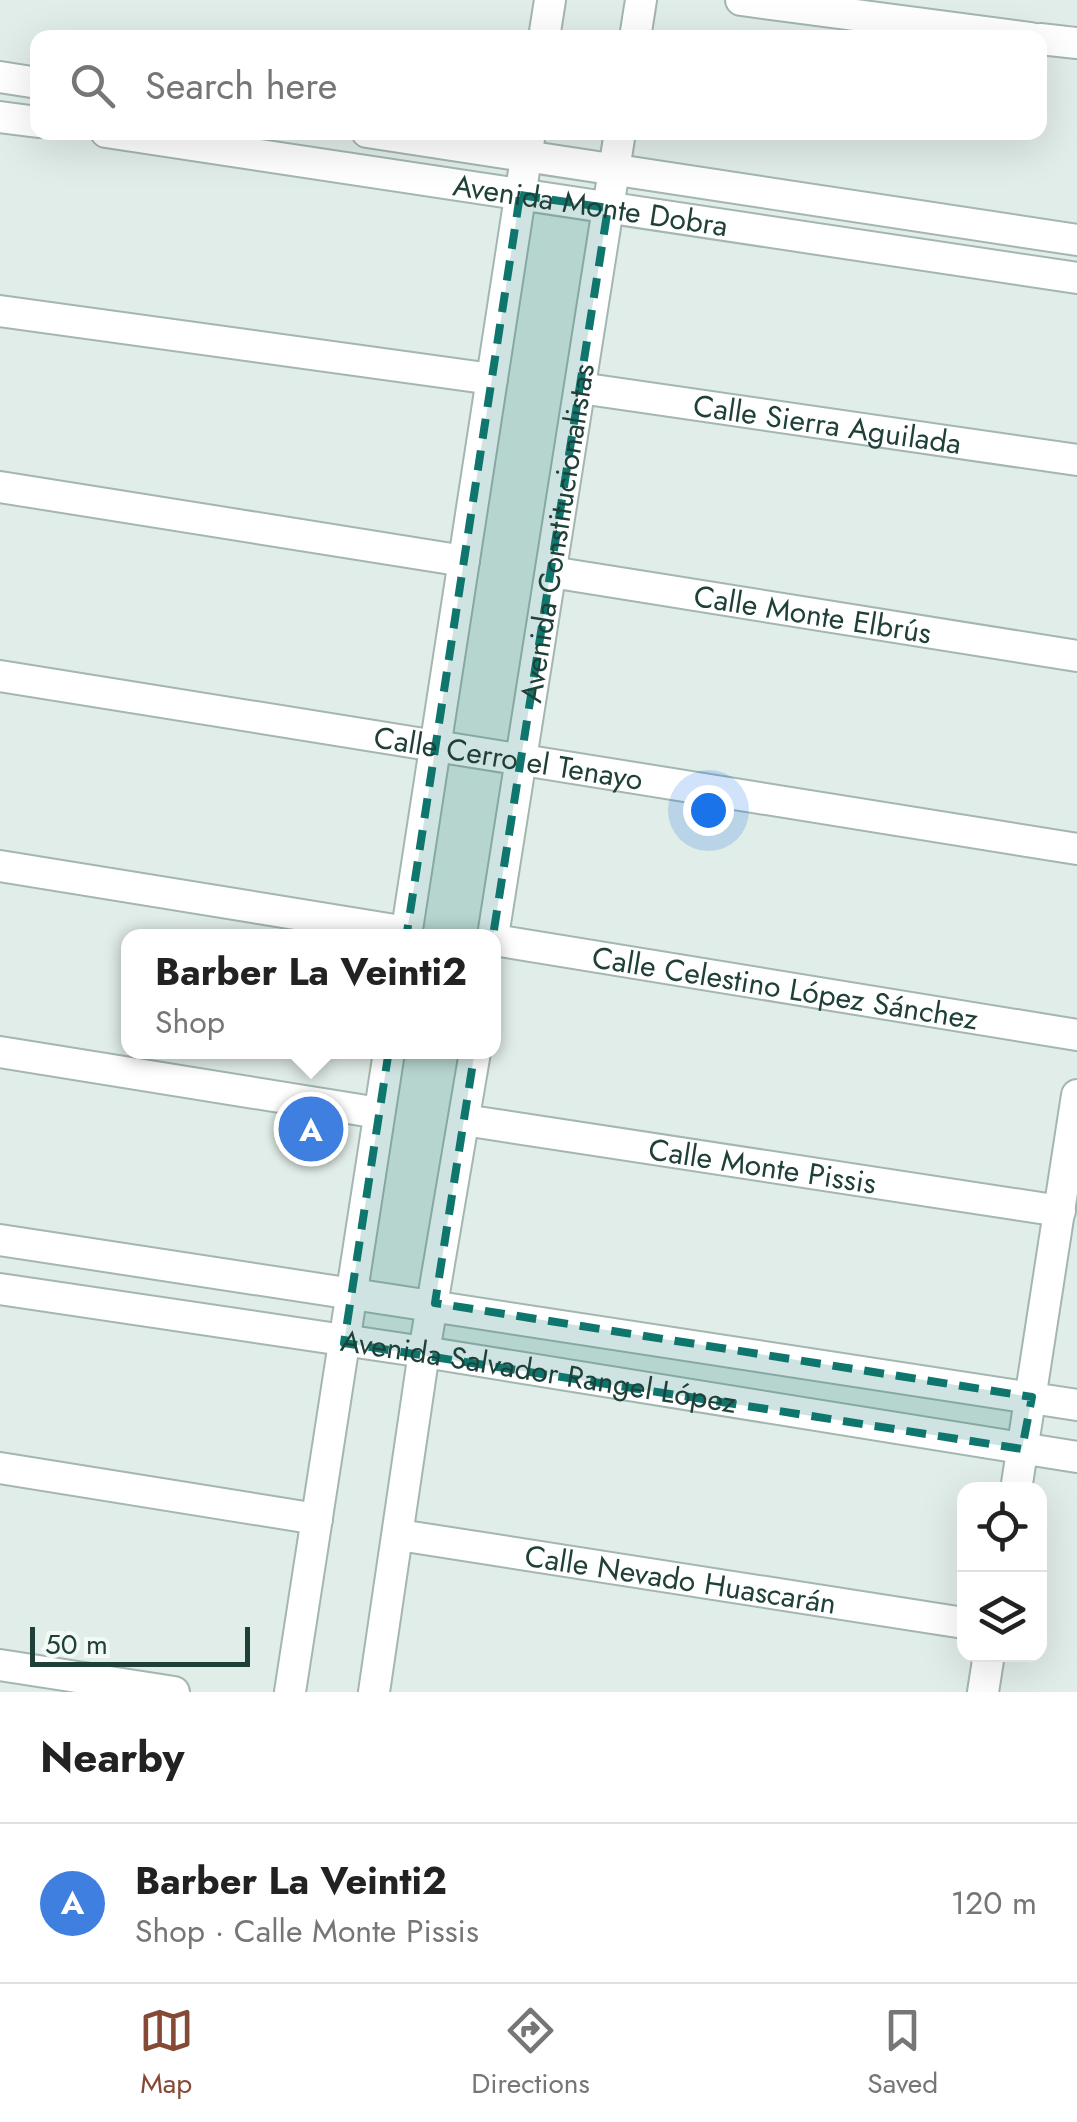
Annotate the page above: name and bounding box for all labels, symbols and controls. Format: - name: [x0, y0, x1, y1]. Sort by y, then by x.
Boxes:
- search box: [30, 30, 1047, 140]
- icon: search: [65, 58, 120, 113]
- text: Search here: [145, 58, 337, 113]
- street label: Avenida Monte Dobra: [450, 163, 731, 247]
- street label: Avenida Constitucionalistas: [509, 360, 605, 706]
- street label: Calle Sierra Aguilada: [691, 383, 964, 465]
- street label: Calle Monte Elbrús: [691, 574, 935, 654]
- street label: Calle Cerro el Tenayo: [371, 715, 646, 800]
- your location: [683, 785, 734, 836]
- popup: [121, 929, 501, 1059]
- street label: Calle Celestino López Sánchez: [589, 935, 981, 1040]
- text: Barber La Veinti2: [155, 944, 467, 999]
- text: Shop: [155, 999, 225, 1045]
- pin: A: [278, 1092, 344, 1166]
- street label: Calle Monte Pissis: [646, 1127, 879, 1204]
- street label: Avenida Salvador Rangel López: [338, 1318, 740, 1423]
- map controls: [957, 1482, 1047, 1662]
- button: locate: [957, 1482, 1047, 1572]
- street label: Calle Nevado Huascarán: [522, 1533, 839, 1624]
- button: layers: [957, 1572, 1047, 1662]
- scale bar: [30, 1622, 250, 1666]
- text: 50 m: [45, 1624, 108, 1665]
- text: Nearby: [40, 1727, 184, 1788]
- text: Barber La Veinti2: [135, 1853, 447, 1908]
- text: A: [61, 1880, 84, 1926]
- text: 120 m: [951, 1880, 1037, 1926]
- text: Shop · Calle Monte Pissis: [135, 1908, 479, 1954]
- tab: Map: [139, 2003, 194, 2104]
- tab: Directions: [471, 2003, 590, 2104]
- tab: Saved: [867, 2003, 938, 2104]

